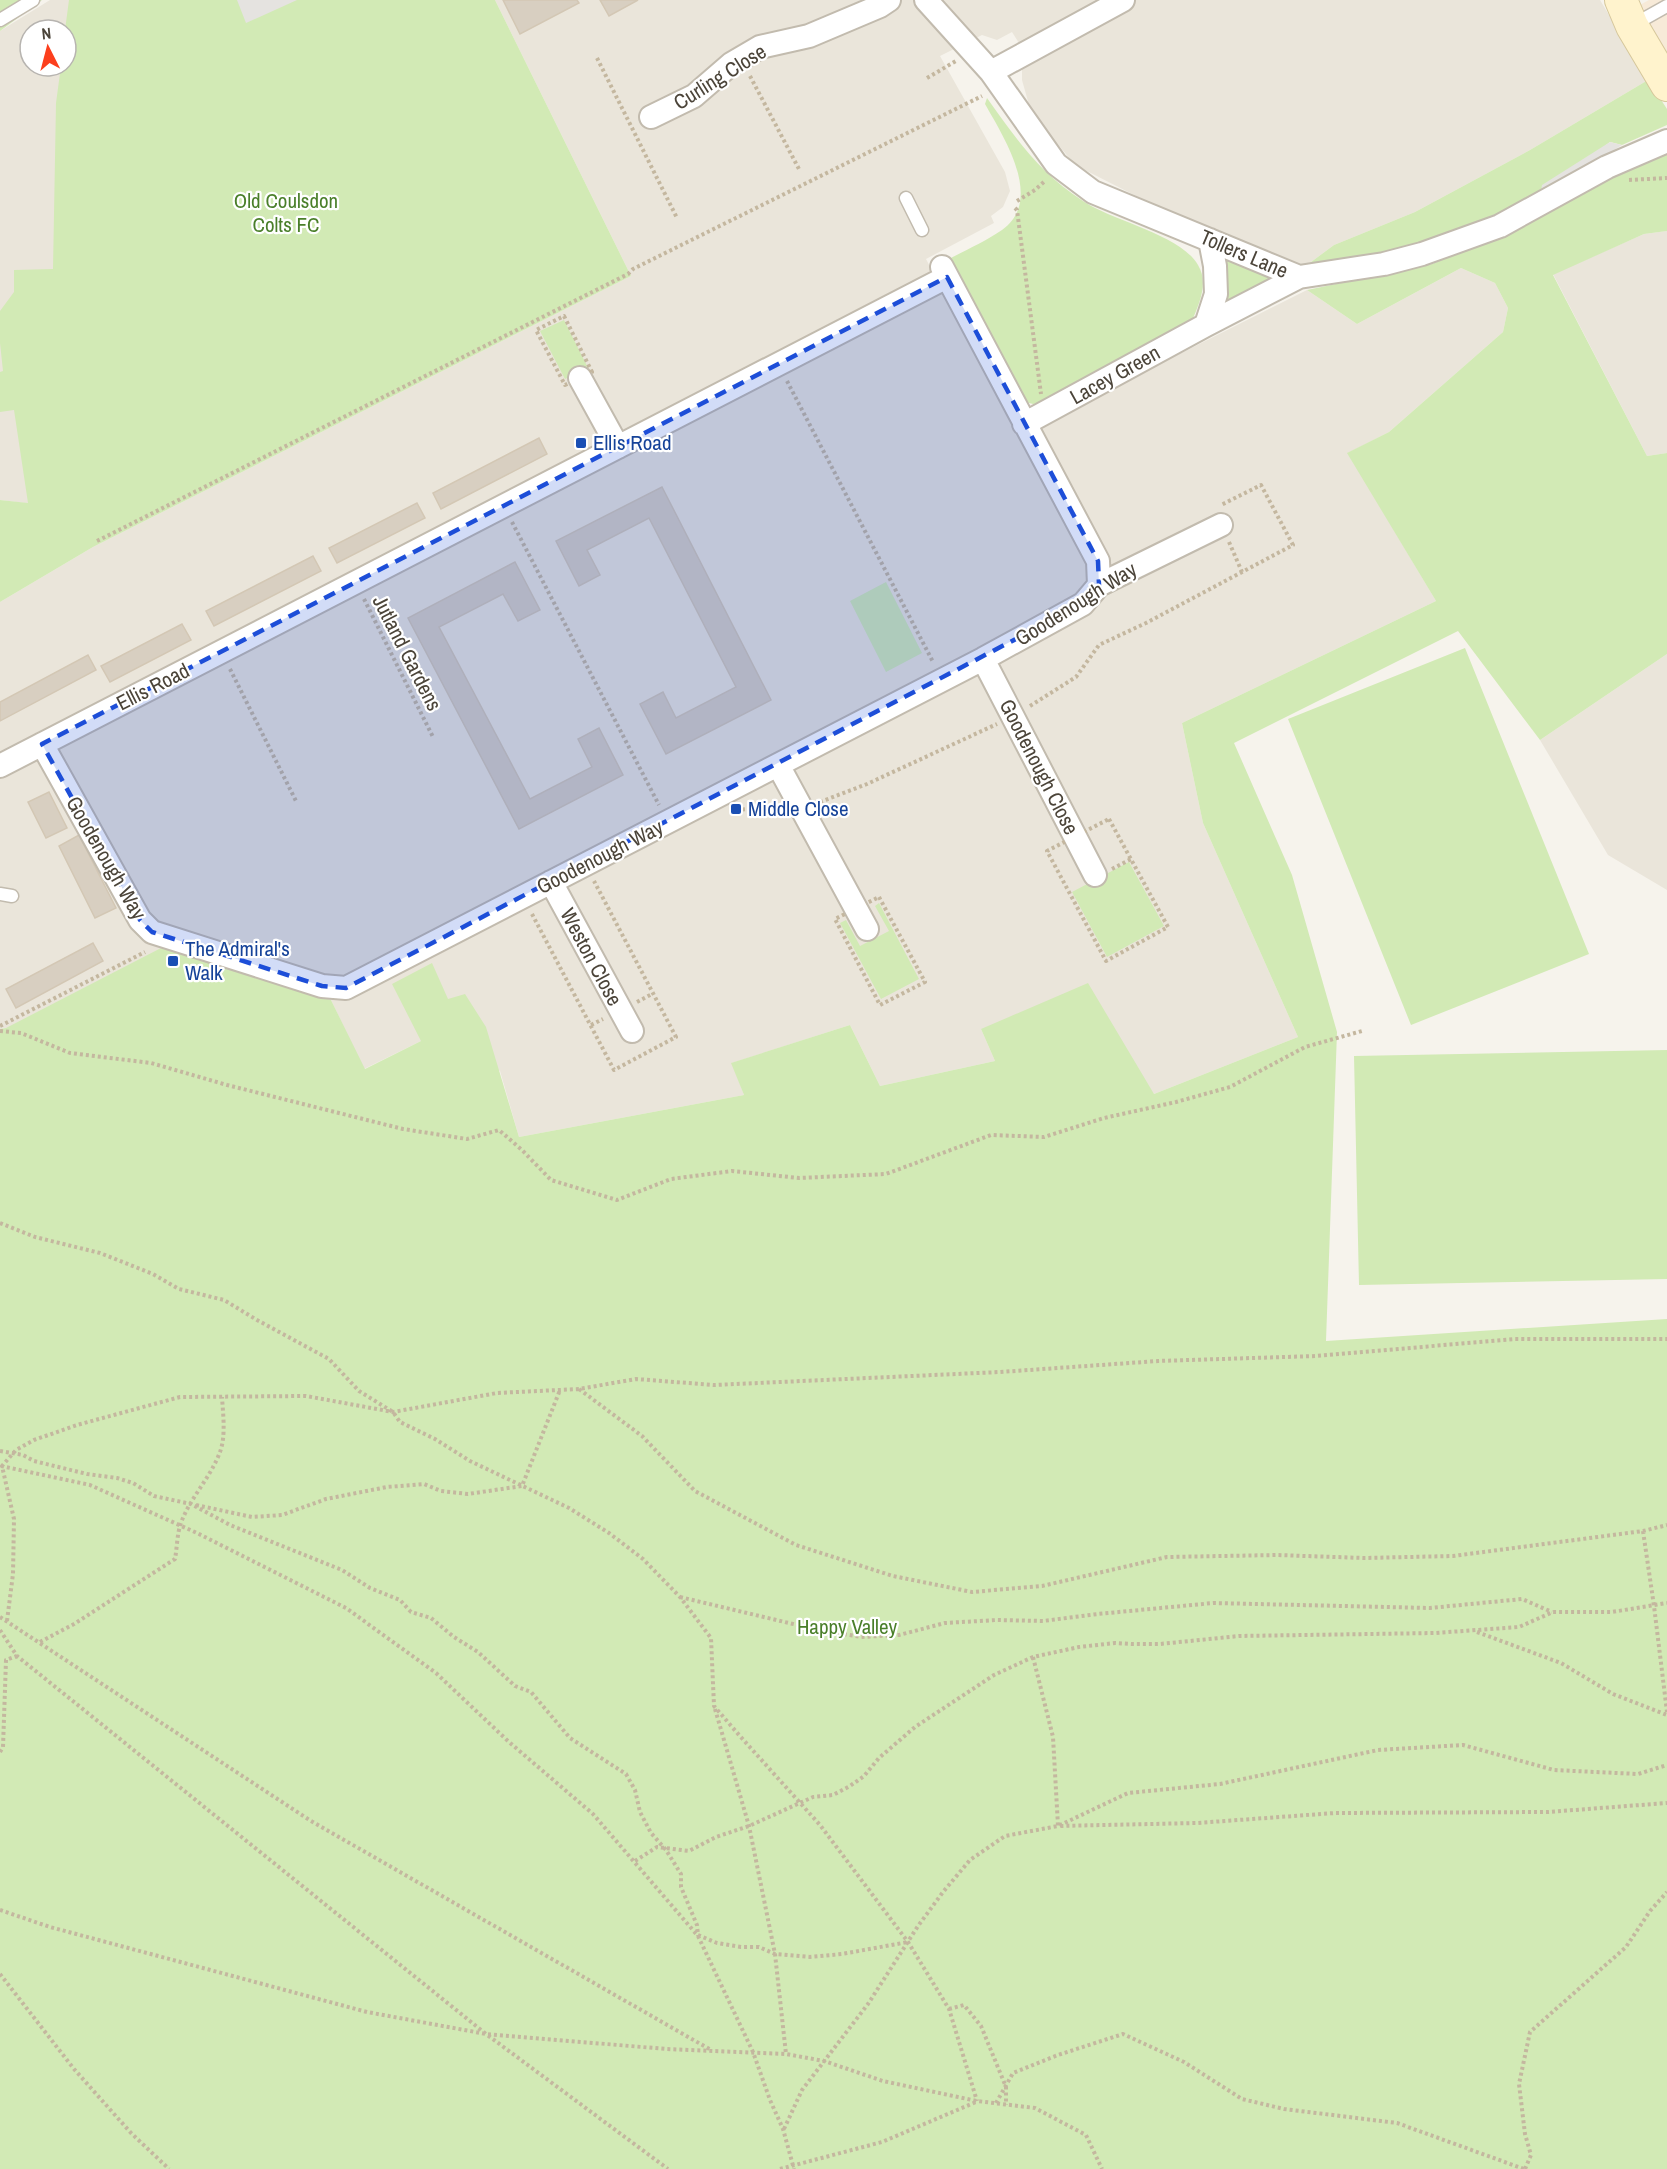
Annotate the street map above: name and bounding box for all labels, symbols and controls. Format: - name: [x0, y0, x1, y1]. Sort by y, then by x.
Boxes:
- north arrow: [18, 18, 78, 78]
- text: N: [41, 22, 52, 45]
- street label: Curling Close: [668, 37, 772, 117]
- park label: Old Coulsdon Colts FC: [234, 186, 338, 239]
- street label: Tollers Lane: [1196, 222, 1293, 285]
- street label: Lacey Green: [1065, 338, 1165, 411]
- place label: Ellis Road: [593, 428, 671, 457]
- marker: Ellis Road: [574, 436, 588, 450]
- street label: Goodenough Way: [1009, 554, 1142, 652]
- street label: Jutland Gardens: [366, 590, 449, 716]
- street label: Ellis Road: [111, 656, 194, 717]
- street label: Goodenough Close: [993, 694, 1086, 839]
- street label: Goodenough Way: [59, 791, 154, 925]
- place label: Middle Close: [748, 794, 849, 823]
- marker: Middle Close: [729, 802, 743, 816]
- street label: Goodenough Way: [532, 812, 668, 901]
- street label: Weston Close: [554, 903, 629, 1011]
- place label: The Admiral's Walk: [185, 934, 290, 987]
- marker: The Admiral's Walk: [166, 954, 180, 968]
- park label: Happy Valley: [797, 1612, 897, 1641]

